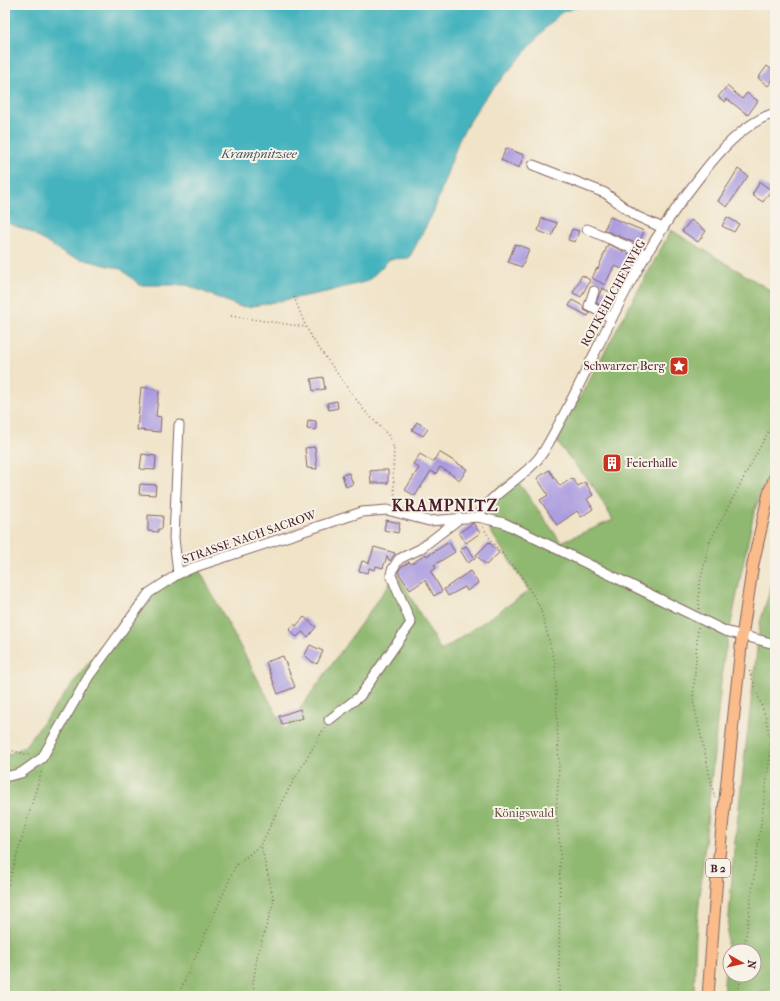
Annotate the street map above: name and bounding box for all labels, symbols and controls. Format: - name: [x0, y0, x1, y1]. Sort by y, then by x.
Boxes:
- water label: Krampnitzsee: [220, 146, 297, 161]
- street label: ROTKEHLCHENWEG: [578, 237, 649, 349]
- place icon: Schwarzer Berg: [668, 355, 690, 377]
- place label: Schwarzer Berg: [583, 359, 666, 373]
- building icon: Feierhalle: [601, 452, 623, 474]
- place label: Feierhalle: [626, 456, 678, 470]
- district label: KRAMPNITZ: [392, 496, 498, 515]
- street label: STRASSE NACH SACROW: [180, 507, 319, 567]
- park label: Königswald: [494, 806, 554, 820]
- road number: B 2: [706, 859, 730, 877]
- north arrow: [722, 943, 762, 983]
- text: N: [744, 959, 758, 970]

